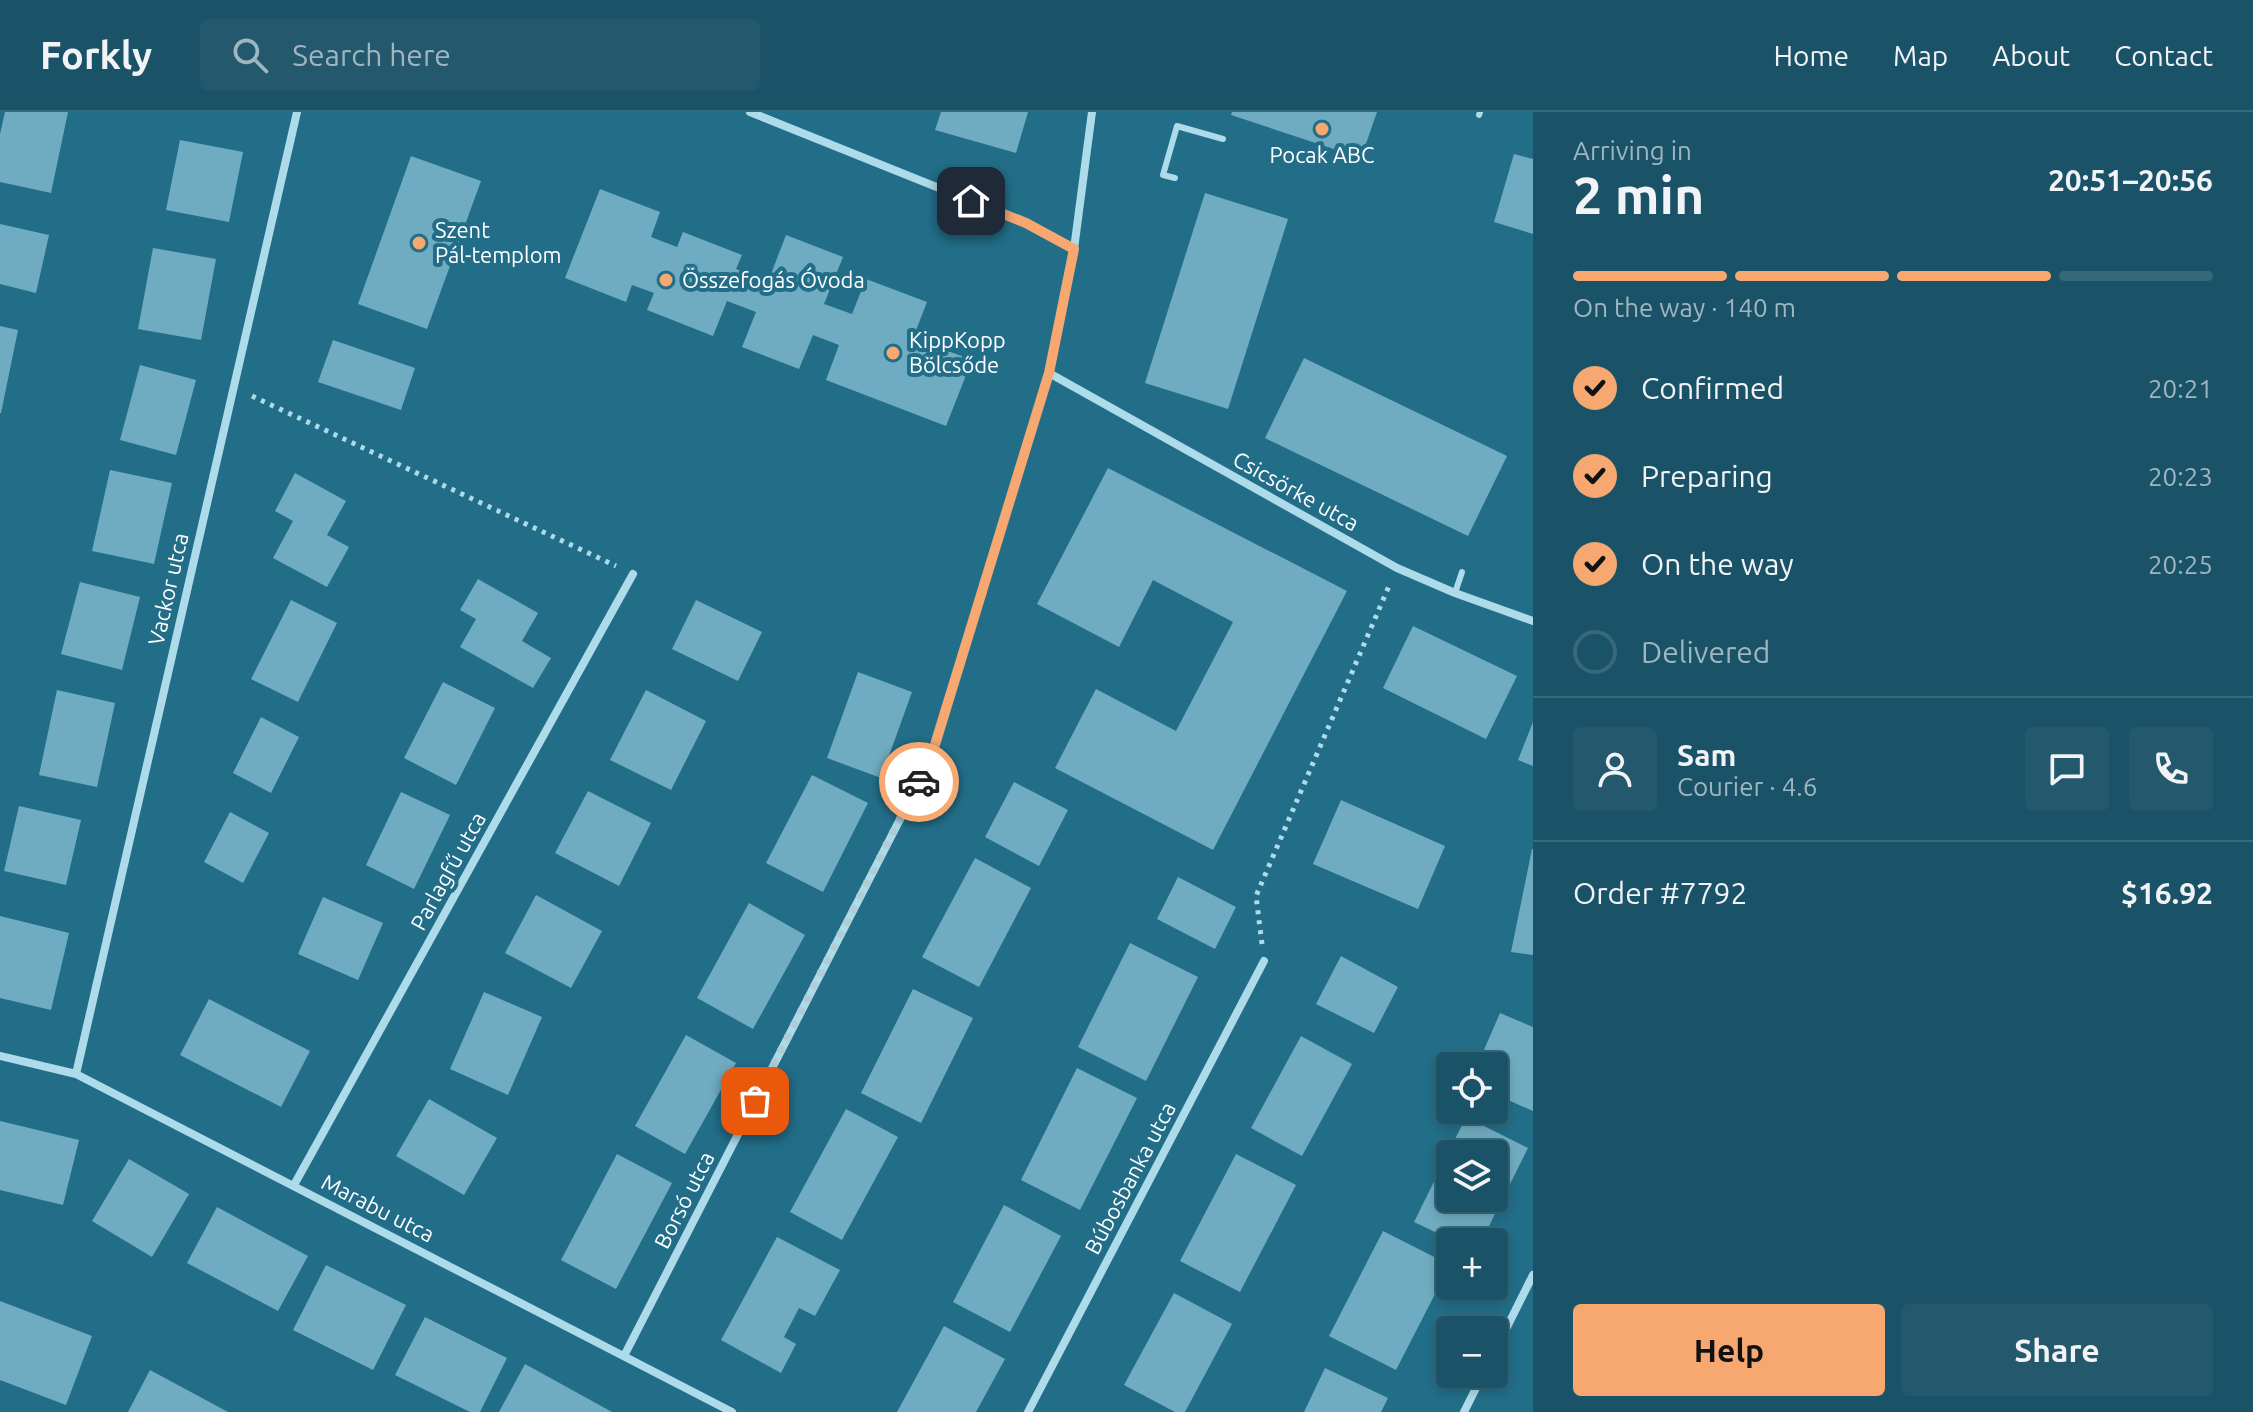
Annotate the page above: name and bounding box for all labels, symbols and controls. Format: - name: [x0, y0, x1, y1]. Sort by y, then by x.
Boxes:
- search box: [200, 19, 760, 91]
- icon: search: [228, 33, 272, 77]
- text: Forkly: [40, 34, 152, 76]
- text: Search here: [292, 38, 451, 72]
- text: Home: [1774, 40, 1849, 71]
- text: Map: [1893, 40, 1948, 71]
- text: About: [1992, 40, 2070, 71]
- text: Contact: [2114, 40, 2213, 71]
- marker: Pocak ABC: [1313, 120, 1331, 138]
- text: Arriving in: [1573, 136, 1692, 165]
- place label: Pocak ABC: [1269, 142, 1375, 167]
- text: 20:51–20:56: [2048, 163, 2213, 197]
- text: 2 min: [1573, 166, 1704, 224]
- pin: [937, 167, 1005, 235]
- icon: home: [949, 179, 993, 223]
- place label: Szent Pál-templom: [435, 217, 562, 267]
- marker: Szent Pál-templom: [410, 234, 428, 252]
- place label: Összefogás Óvoda: [682, 266, 865, 292]
- marker: Összefogás Óvoda: [657, 271, 675, 289]
- text: On the way · 140 m: [1573, 293, 1796, 322]
- place label: KippKopp Bölcsőde: [909, 327, 1006, 377]
- marker: KippKopp Bölcsőde: [884, 344, 902, 362]
- icon: check: [1573, 366, 1617, 410]
- text: Confirmed: [1641, 371, 1784, 405]
- text: 20:21: [2148, 374, 2213, 403]
- street label: Csicsörke utca: [1229, 446, 1364, 535]
- icon: check: [1573, 454, 1617, 498]
- text: Preparing: [1641, 459, 1773, 493]
- text: 20:23: [2148, 462, 2213, 491]
- street label: Vackor utca: [142, 530, 193, 648]
- icon: check: [1573, 542, 1617, 586]
- text: On the way: [1641, 547, 1794, 581]
- text: 20:25: [2148, 550, 2213, 579]
- text: Delivered: [1641, 635, 1770, 669]
- button: person: [1573, 727, 1657, 811]
- button: chat: [2025, 727, 2109, 811]
- button: phone: [2129, 727, 2213, 811]
- text: Sam: [1677, 738, 1736, 772]
- courier: [879, 742, 959, 822]
- icon: car: [897, 760, 941, 804]
- text: Courier · 4.6: [1677, 772, 1817, 801]
- street label: Parlagfű utca: [405, 807, 490, 934]
- text: Order #7792: [1573, 876, 1747, 910]
- text: $16.92: [2121, 876, 2213, 910]
- map controls: [1436, 1052, 1508, 1388]
- button: locate: [1436, 1052, 1508, 1124]
- pin: [721, 1067, 789, 1135]
- icon: bag: [733, 1079, 777, 1123]
- street label: Búbosbanka utca: [1079, 1097, 1180, 1258]
- button: layers: [1436, 1140, 1508, 1212]
- street label: Borsó utca: [649, 1147, 719, 1252]
- street label: Marabu utca: [318, 1168, 439, 1247]
- button: +: [1436, 1228, 1508, 1300]
- button: Help: [1573, 1304, 1885, 1396]
- button: Share: [1901, 1304, 2213, 1396]
- button: −: [1436, 1316, 1508, 1388]

